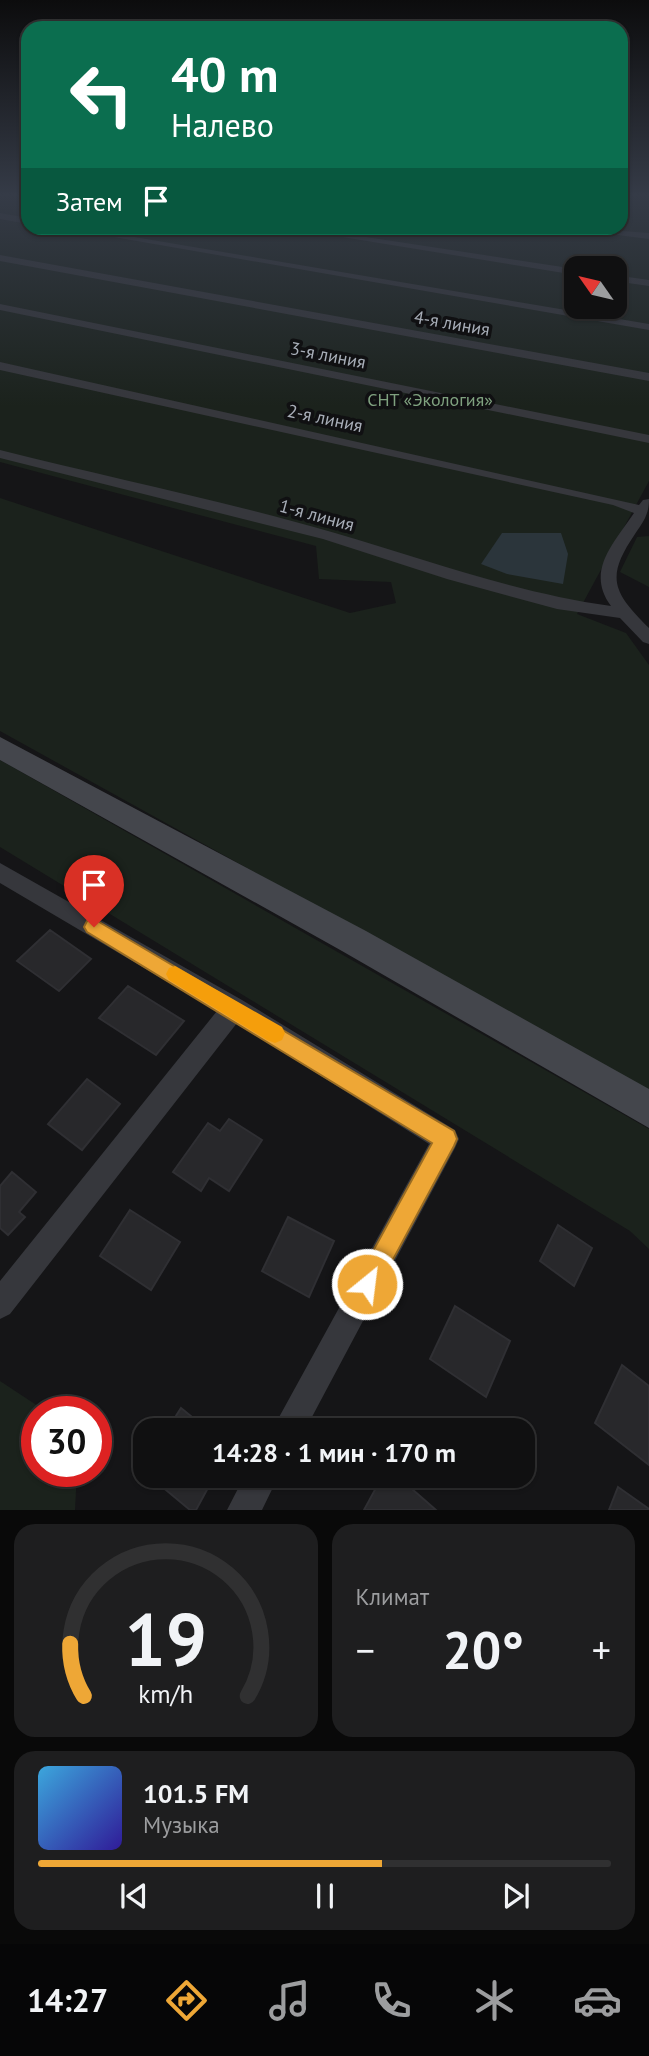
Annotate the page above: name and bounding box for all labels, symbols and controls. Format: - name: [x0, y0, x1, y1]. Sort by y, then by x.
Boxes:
- text: 40 m: [171, 42, 278, 106]
- icon: left: [56, 49, 147, 140]
- text: Налево: [171, 104, 274, 146]
- icon: arrive: [137, 182, 175, 220]
- text: Затем: [56, 185, 123, 218]
- north arrow: [564, 256, 626, 318]
- map controls: [564, 256, 627, 319]
- street label: 4-я линия: [412, 305, 492, 341]
- street label: 3-я линия: [288, 336, 368, 374]
- park label: СНТ «Экология»: [367, 388, 493, 411]
- street label: 2-я линия: [285, 399, 365, 437]
- street label: 1-я линия: [277, 494, 357, 536]
- pin: [64, 855, 124, 927]
- icon: arrive: [75, 866, 113, 904]
- position arrow: [330, 1247, 404, 1321]
- speed limit sign: 30: [21, 1396, 112, 1487]
- text: 14:28 · 1 мин · 170 m: [212, 1436, 456, 1469]
- text: Климат: [356, 1582, 429, 1611]
- text: 19: [124, 1593, 207, 1687]
- text: 20°: [442, 1616, 524, 1683]
- text: −: [356, 1625, 375, 1674]
- text: +: [592, 1625, 611, 1674]
- text: km/h: [138, 1678, 193, 1710]
- text: 101.5 FM: [143, 1777, 249, 1810]
- text: Музыка: [143, 1810, 220, 1839]
- icon: previous: [115, 1877, 153, 1915]
- icon: pause: [306, 1877, 344, 1915]
- icon: next: [497, 1877, 535, 1915]
- icon: directions: [162, 1976, 211, 2025]
- icon: music: [265, 1976, 314, 2025]
- icon: phone: [367, 1976, 416, 2025]
- icon: climate: [470, 1976, 519, 2025]
- icon: car: [573, 1976, 622, 2025]
- text: 14:27: [27, 1979, 108, 2021]

